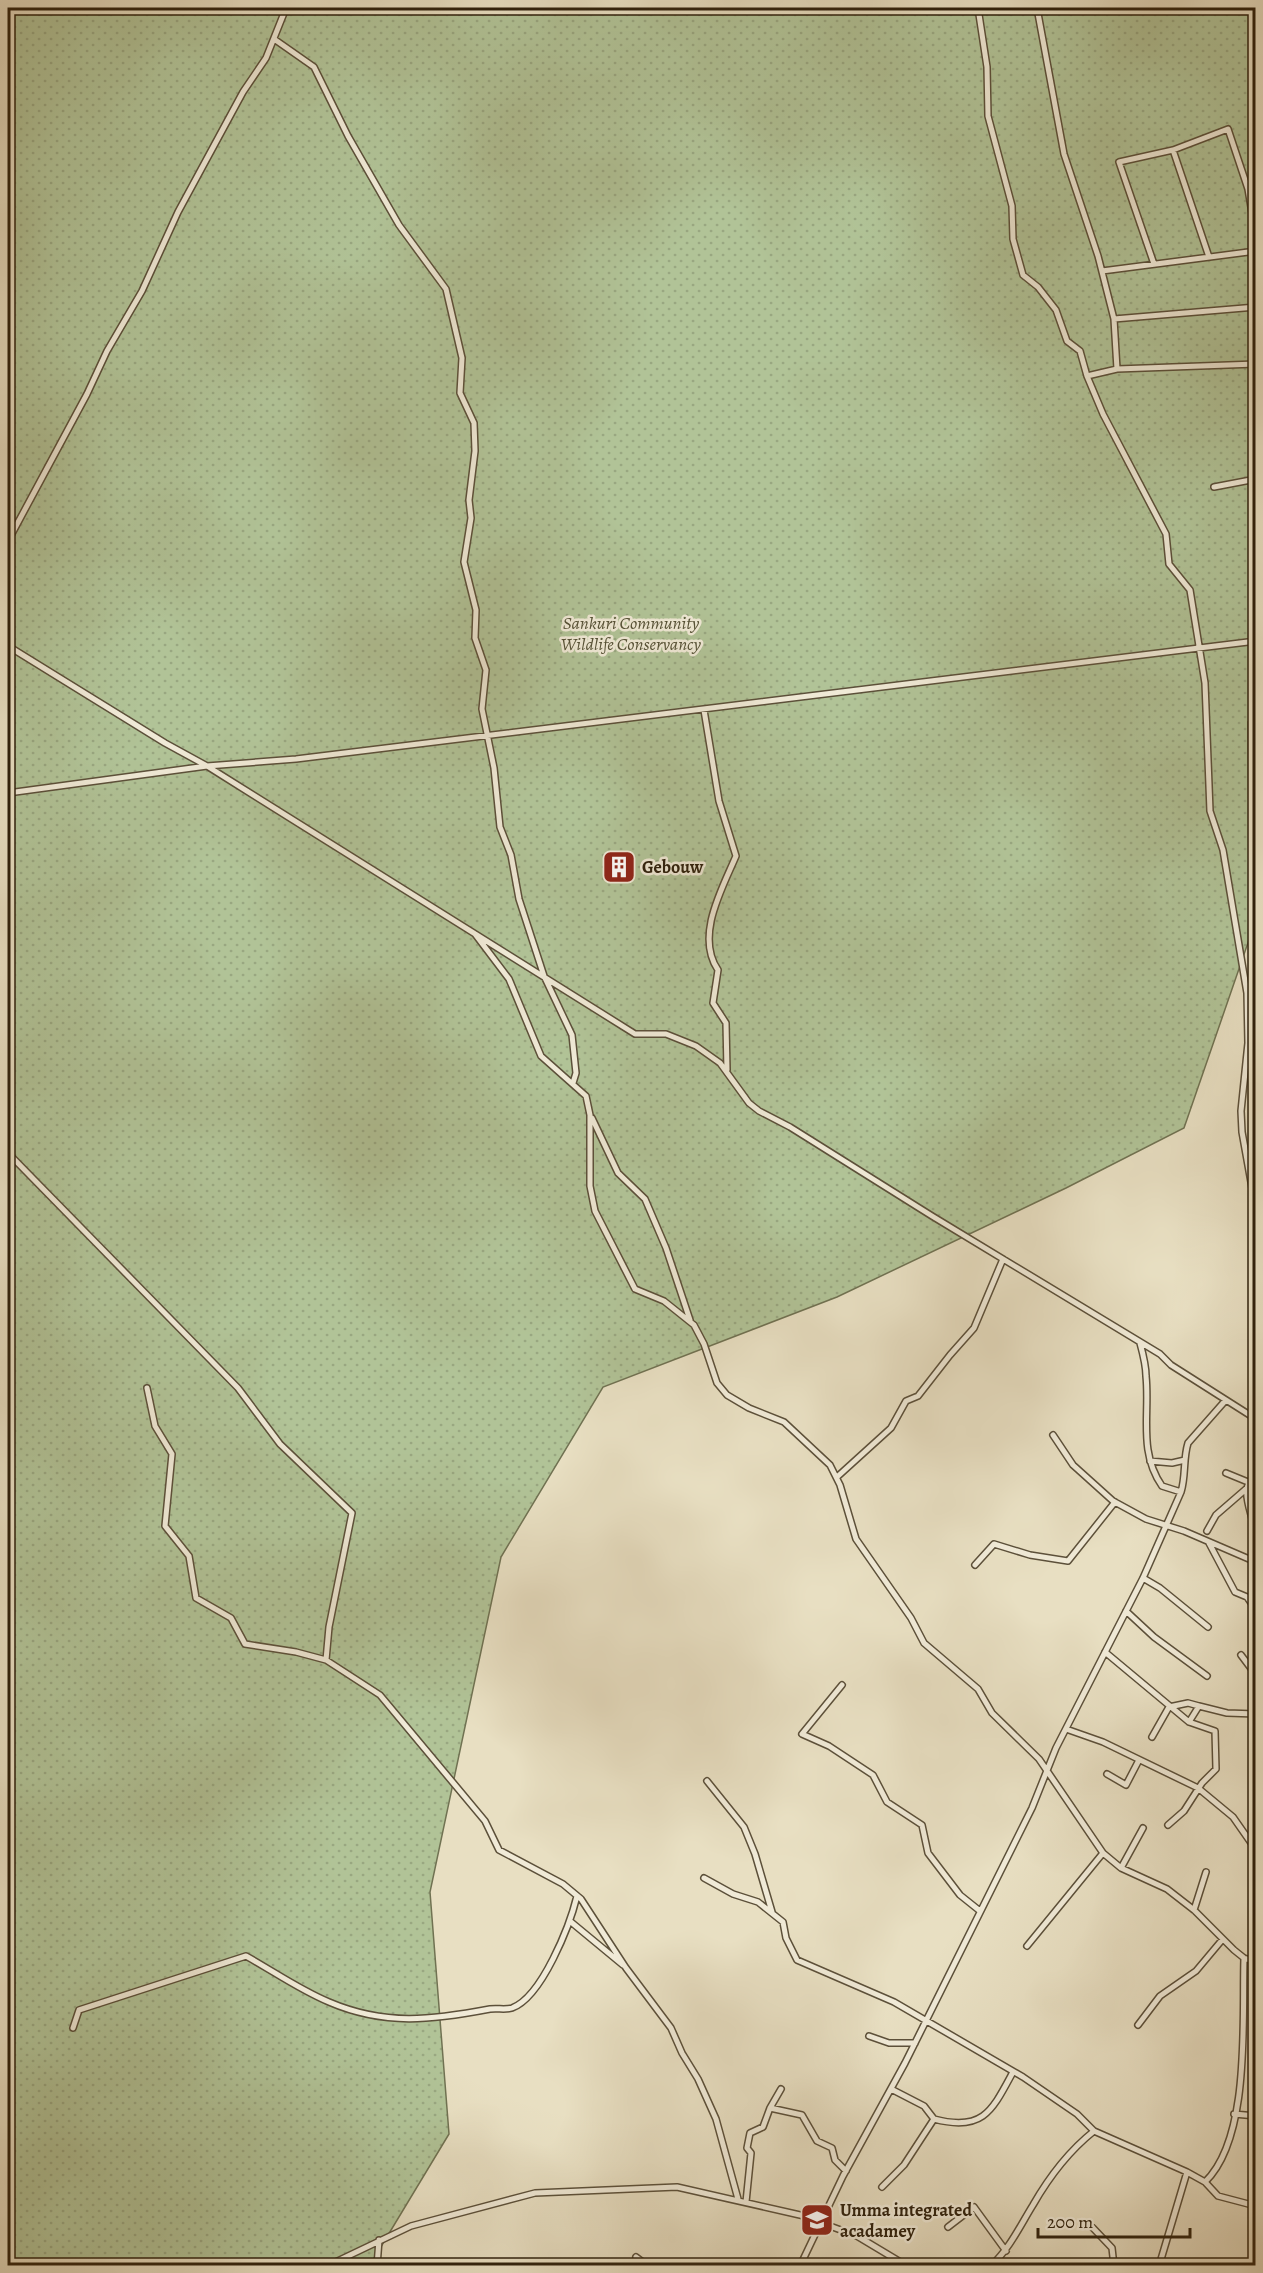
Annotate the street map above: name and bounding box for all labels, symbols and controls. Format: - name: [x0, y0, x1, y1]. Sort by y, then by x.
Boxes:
- park label: Sankuri Community Wildlife Conservancy: [561, 611, 701, 656]
- building icon: Gebouw: [601, 849, 637, 885]
- place label: Gebouw: [642, 855, 704, 879]
- place label: Umma integrated acadamey: [840, 2198, 972, 2243]
- scale bar: [1038, 2201, 1190, 2239]
- school or university icon: Umma integrated acadamey: [799, 2202, 835, 2238]
- text: 200 m: [1047, 2210, 1093, 2234]

